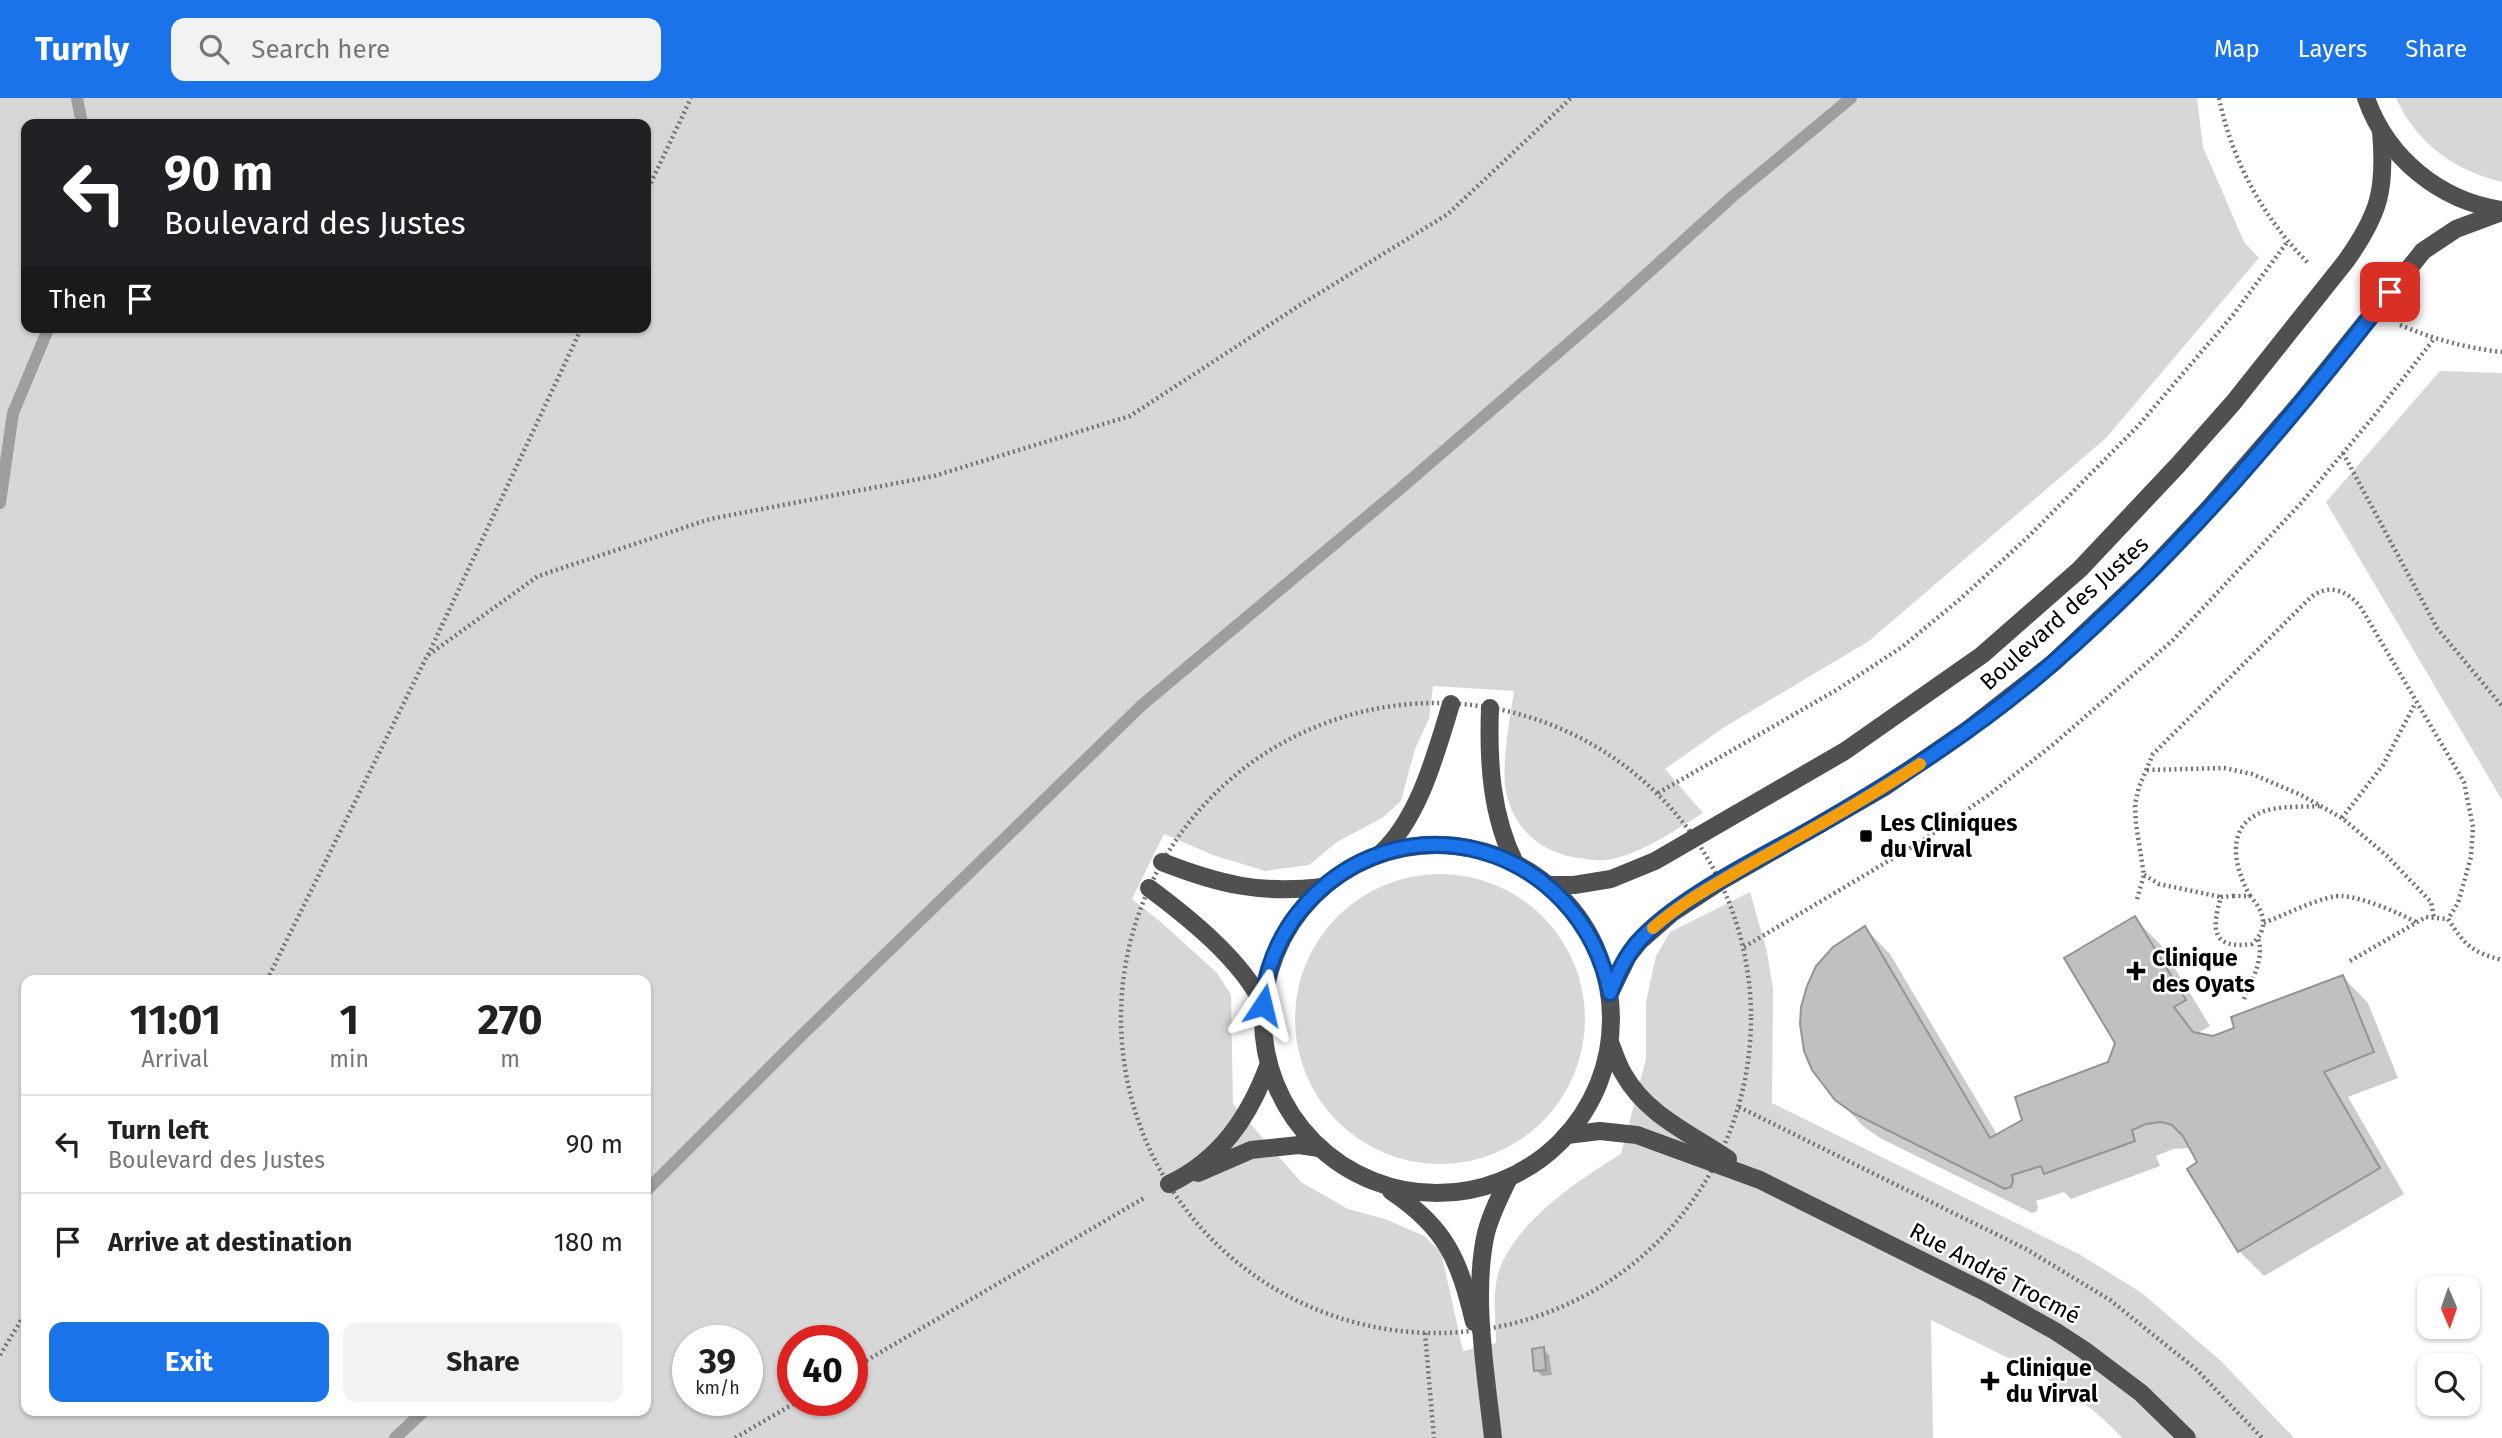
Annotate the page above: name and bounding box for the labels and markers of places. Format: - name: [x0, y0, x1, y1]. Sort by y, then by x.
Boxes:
- pin: [2360, 262, 2420, 322]
- place label: Les Cliniques du Virval: [1880, 809, 2017, 863]
- marker: Les Cliniques du Virval: [1858, 828, 1874, 844]
- place label: Clinique des Oyats: [2152, 944, 2255, 998]
- marker: Clinique des Oyats: [2126, 961, 2146, 981]
- place label: Clinique du Virval: [2006, 1354, 2098, 1408]
- marker: Clinique du Virval: [1980, 1371, 2000, 1391]

